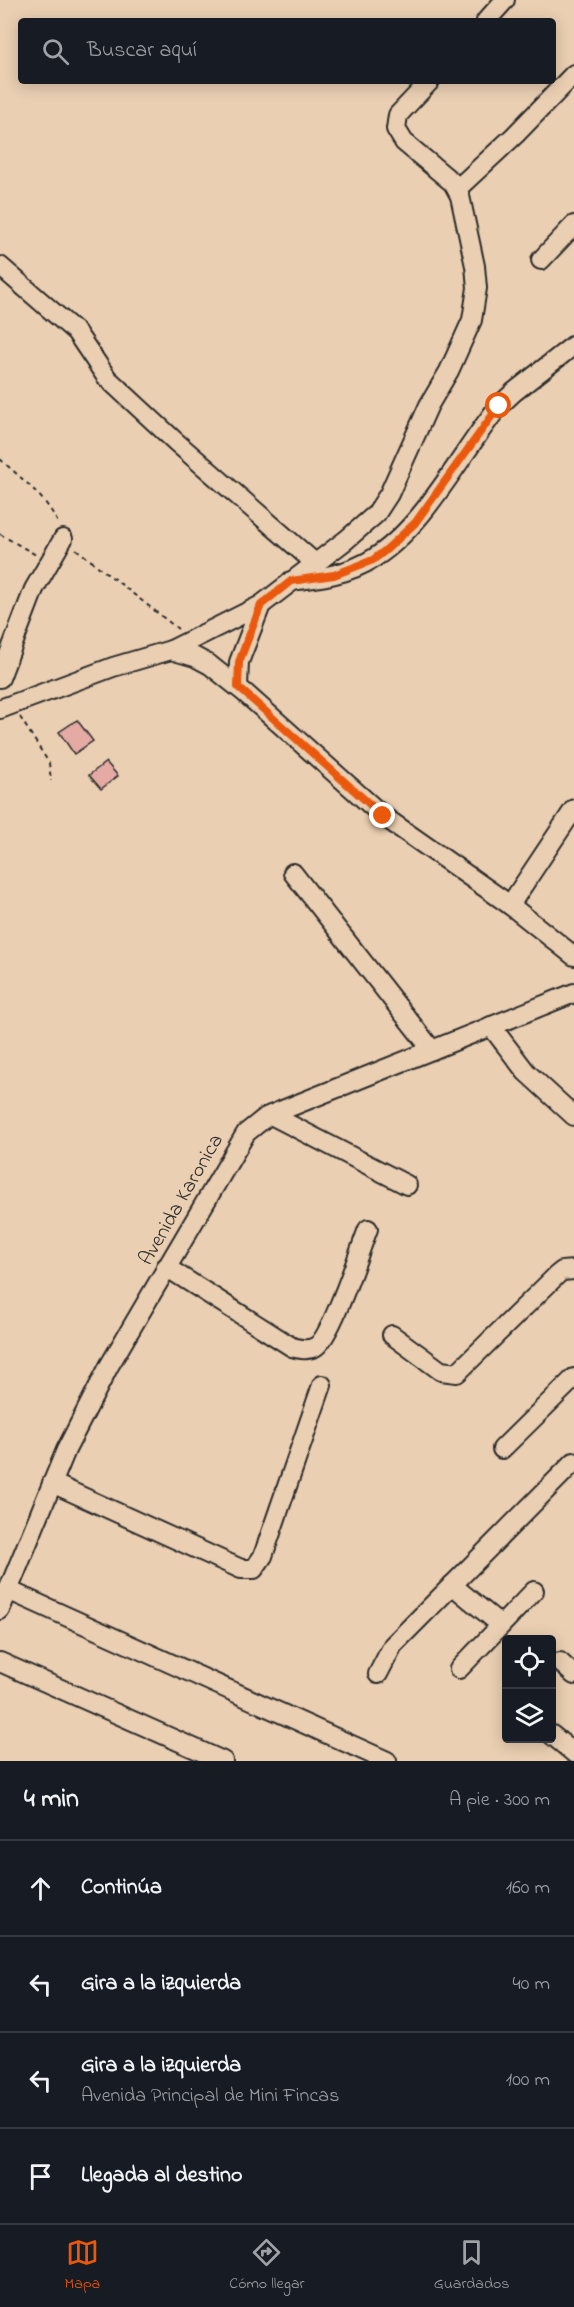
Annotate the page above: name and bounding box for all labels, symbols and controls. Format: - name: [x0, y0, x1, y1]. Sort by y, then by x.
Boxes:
- search box: [18, 18, 556, 84]
- icon: search: [39, 35, 72, 68]
- text: Buscar aquí: [87, 35, 197, 67]
- route start: [485, 392, 511, 418]
- route end: [369, 802, 395, 828]
- street label: Avenida Karonica: [132, 1129, 232, 1271]
- map controls: [502, 1635, 556, 1743]
- button: locate: [502, 1635, 556, 1689]
- button: layers: [502, 1689, 556, 1743]
- text: 4 min: [24, 1781, 79, 1819]
- text: A pie · 300 m: [449, 1786, 550, 1815]
- icon: ahead: [24, 1872, 57, 1905]
- text: Continúa: [81, 1872, 162, 1904]
- text: 160 m: [506, 1874, 550, 1903]
- icon: left: [24, 1968, 57, 2001]
- text: Gira a la izquierda: [81, 1968, 241, 2000]
- text: 40 m: [513, 1970, 550, 1999]
- text: Gira a la izquierda: [81, 2050, 241, 2082]
- icon: left: [24, 2064, 57, 2097]
- text: 100 m: [506, 2066, 550, 2095]
- text: Avenida Principal de Mini Fincas: [81, 2082, 339, 2111]
- icon: arrive: [24, 2160, 57, 2193]
- text: Llegada al destino: [81, 2160, 242, 2192]
- tab: Mapa: [65, 2236, 100, 2296]
- tab: Cómo llegar: [229, 2236, 305, 2296]
- tab: Guardados: [434, 2236, 509, 2296]

